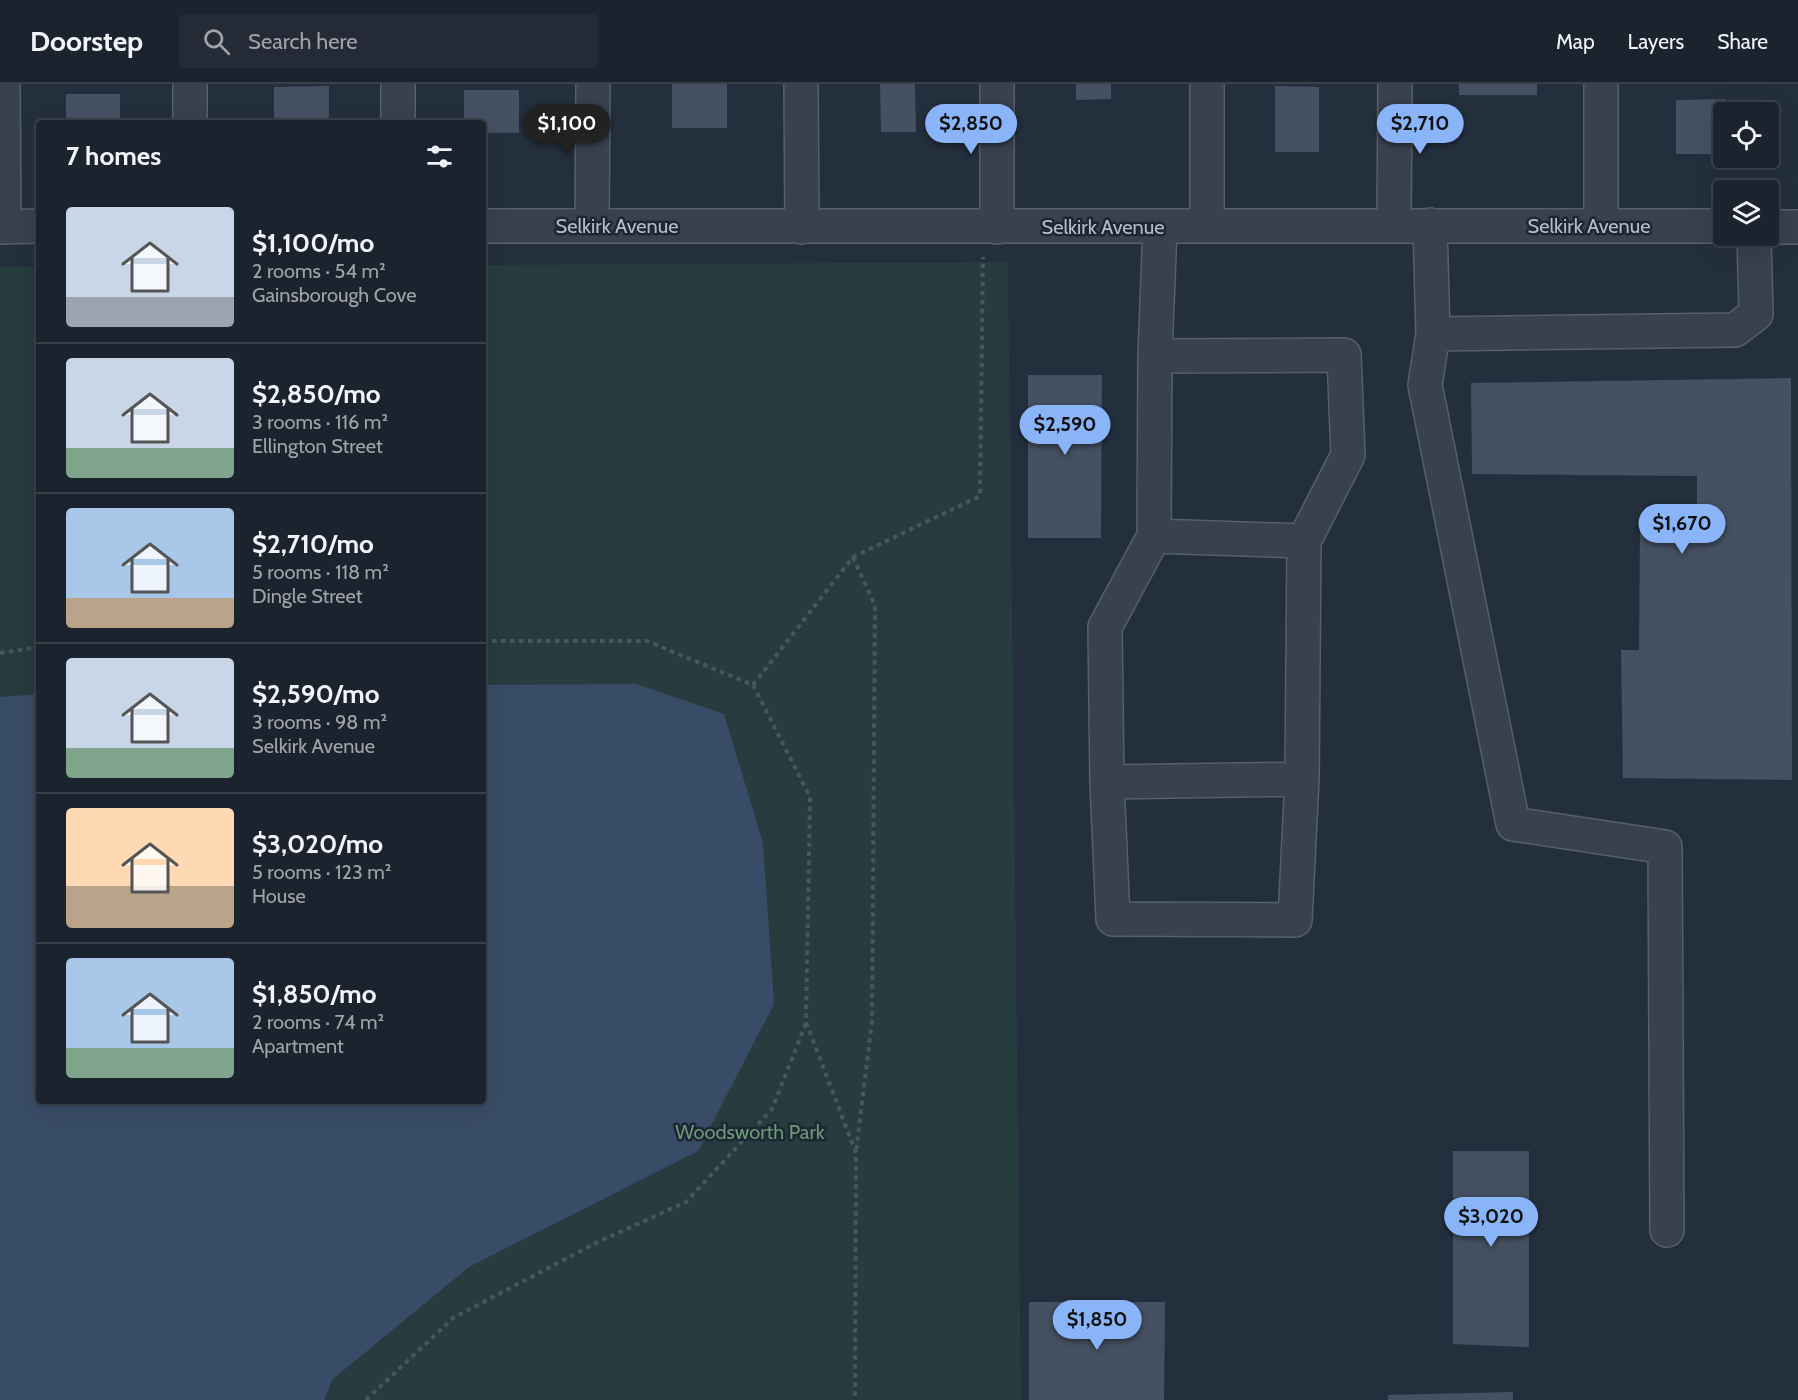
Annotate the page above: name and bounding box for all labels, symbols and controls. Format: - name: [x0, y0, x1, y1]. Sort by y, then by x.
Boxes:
- search box: [179, 14, 599, 68]
- text: Doorstep: [30, 24, 143, 58]
- icon: search: [200, 25, 233, 58]
- text: Search here: [248, 28, 357, 55]
- text: Map: [1556, 29, 1595, 54]
- text: Layers: [1628, 29, 1684, 54]
- text: Share: [1717, 29, 1768, 54]
- map controls: [1713, 102, 1779, 246]
- button: locate: [1713, 102, 1779, 168]
- pin: $1,100: [518, 104, 616, 155]
- pin: $2,850: [922, 104, 1020, 155]
- pin: $2,710: [1371, 104, 1469, 155]
- text: $1,100: [538, 111, 596, 135]
- text: $2,850: [939, 111, 1003, 135]
- text: $2,710: [1391, 111, 1449, 135]
- text: 7 homes: [66, 140, 161, 172]
- icon: filters: [423, 140, 456, 173]
- button: layers: [1713, 180, 1779, 246]
- street label: Selkirk Avenue: [555, 214, 679, 238]
- street label: Selkirk Avenue: [1527, 214, 1651, 238]
- street label: Selkirk Avenue: [1041, 215, 1165, 239]
- text: $1,100/mo: [252, 227, 374, 259]
- icon: home: [114, 231, 186, 303]
- text: 2 rooms · 54 m²: [252, 259, 386, 283]
- text: Gainsborough Cove: [252, 283, 416, 307]
- text: $2,850/mo: [252, 378, 381, 410]
- icon: home: [114, 382, 186, 454]
- pin: $2,590: [1016, 405, 1114, 456]
- text: 3 rooms · 116 m²: [252, 410, 388, 434]
- text: $2,590: [1034, 412, 1096, 436]
- text: Ellington Street: [252, 434, 383, 458]
- pin: $1,670: [1633, 504, 1731, 555]
- text: $1,670: [1653, 511, 1712, 535]
- text: $2,710/mo: [252, 528, 374, 560]
- icon: home: [114, 532, 186, 604]
- text: 5 rooms · 118 m²: [252, 560, 389, 584]
- text: Dingle Street: [252, 584, 363, 608]
- text: $2,590/mo: [252, 678, 380, 710]
- icon: home: [114, 682, 186, 754]
- text: 3 rooms · 98 m²: [252, 710, 387, 734]
- text: Selkirk Avenue: [252, 734, 375, 758]
- text: $3,020/mo: [252, 828, 383, 860]
- icon: home: [114, 832, 186, 904]
- text: 5 rooms · 123 m²: [252, 860, 391, 884]
- text: House: [252, 884, 306, 908]
- text: $1,850/mo: [252, 978, 376, 1010]
- icon: home: [114, 982, 186, 1054]
- text: 2 rooms · 74 m²: [252, 1010, 384, 1034]
- text: Apartment: [252, 1034, 344, 1058]
- park label: Woodsworth Park: [675, 1120, 825, 1144]
- pin: $3,020: [1442, 1197, 1540, 1248]
- text: $3,020: [1458, 1204, 1524, 1228]
- pin: $1,850: [1048, 1300, 1146, 1351]
- text: $1,850: [1067, 1307, 1127, 1331]

